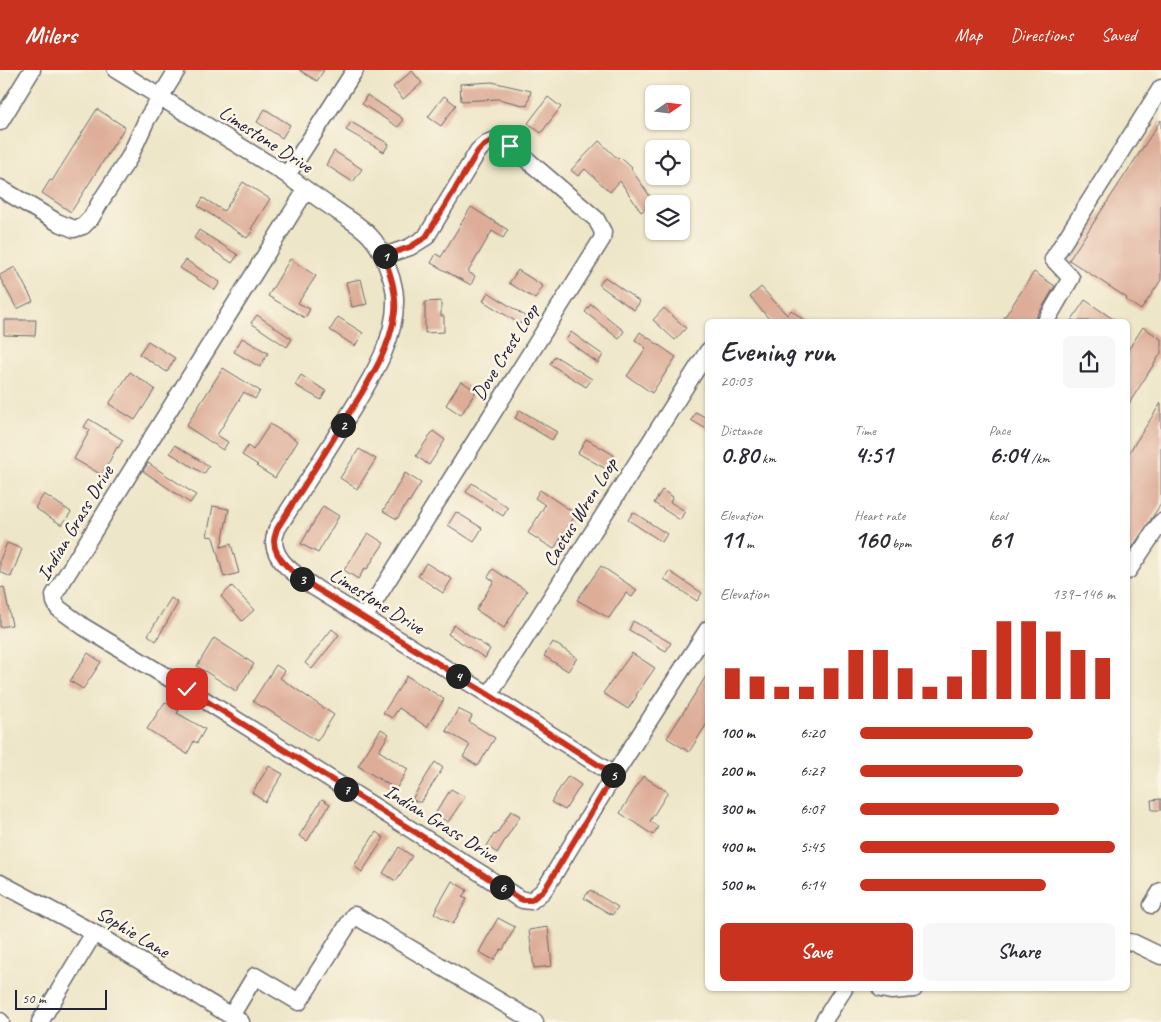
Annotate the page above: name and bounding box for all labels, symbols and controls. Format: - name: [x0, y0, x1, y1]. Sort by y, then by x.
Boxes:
- text: Milers: [25, 20, 77, 50]
- text: Map: [955, 24, 982, 46]
- text: Directions: [1010, 24, 1073, 46]
- text: Saved: [1101, 24, 1136, 46]
- north arrow: [645, 85, 690, 130]
- map controls: [645, 85, 690, 240]
- street label: Limestone Drive: [214, 99, 319, 179]
- pin: [489, 125, 531, 167]
- icon: arrive: [496, 132, 524, 160]
- button: locate: [645, 140, 690, 185]
- button: layers: [645, 195, 690, 240]
- pin: 1: [372, 244, 398, 268]
- text: 1: [382, 248, 389, 265]
- street label: Dove Crest Loop: [466, 298, 545, 405]
- text: Evening run: [720, 334, 835, 369]
- button: share: [1063, 336, 1115, 388]
- text: 20:03: [720, 371, 752, 391]
- pin: 2: [330, 412, 356, 438]
- text: 2: [340, 417, 347, 434]
- text: Distance: [720, 422, 762, 439]
- text: Time: [854, 422, 876, 439]
- text: Pace: [989, 422, 1010, 439]
- text: 0.80: [720, 439, 759, 471]
- text: 4:51: [854, 439, 893, 471]
- text: 6:04: [989, 439, 1028, 471]
- text: km: [759, 450, 776, 467]
- text: /km: [1028, 450, 1050, 467]
- street label: Cactus Wren Loop: [537, 452, 624, 571]
- street label: Indian Grass Drive: [31, 460, 120, 585]
- text: Elevation: [720, 507, 763, 524]
- text: Heart rate: [854, 507, 905, 524]
- text: kcal: [989, 507, 1007, 524]
- text: 11: [720, 524, 743, 556]
- text: 160: [854, 524, 889, 556]
- text: 61: [989, 524, 1012, 556]
- text: m: [743, 535, 754, 552]
- text: bpm: [889, 535, 911, 552]
- street label: Limestone Drive: [325, 562, 430, 641]
- pin: 3: [290, 566, 314, 592]
- text: 3: [299, 571, 306, 588]
- text: Elevation: [720, 584, 769, 604]
- text: 139–146 m: [1052, 584, 1115, 604]
- pin: 4: [446, 664, 470, 688]
- pin: [166, 668, 208, 710]
- text: 4: [455, 668, 462, 685]
- icon: check: [173, 675, 201, 703]
- text: 100 m: [720, 723, 755, 743]
- text: 6:20: [800, 723, 825, 743]
- text: 200 m: [720, 761, 755, 781]
- text: 6:27: [800, 761, 825, 781]
- pin: 5: [600, 762, 626, 788]
- text: 5: [610, 767, 617, 784]
- pin: 7: [334, 776, 358, 802]
- street label: Indian Grass Drive: [379, 778, 504, 869]
- text: 7: [343, 781, 350, 798]
- text: 300 m: [720, 799, 755, 819]
- text: 6:07: [800, 799, 825, 819]
- text: 400 m: [720, 837, 755, 857]
- text: 5:45: [800, 837, 825, 857]
- pin: 6: [490, 874, 514, 900]
- text: 500 m: [720, 875, 754, 895]
- text: 6:14: [800, 875, 825, 895]
- text: 6: [499, 879, 506, 896]
- street label: Sophie Lane: [92, 900, 175, 964]
- button: Save: [720, 923, 913, 981]
- button: Share: [923, 923, 1115, 981]
- scale bar: [15, 987, 108, 1010]
- text: 50 m: [22, 990, 46, 1007]

